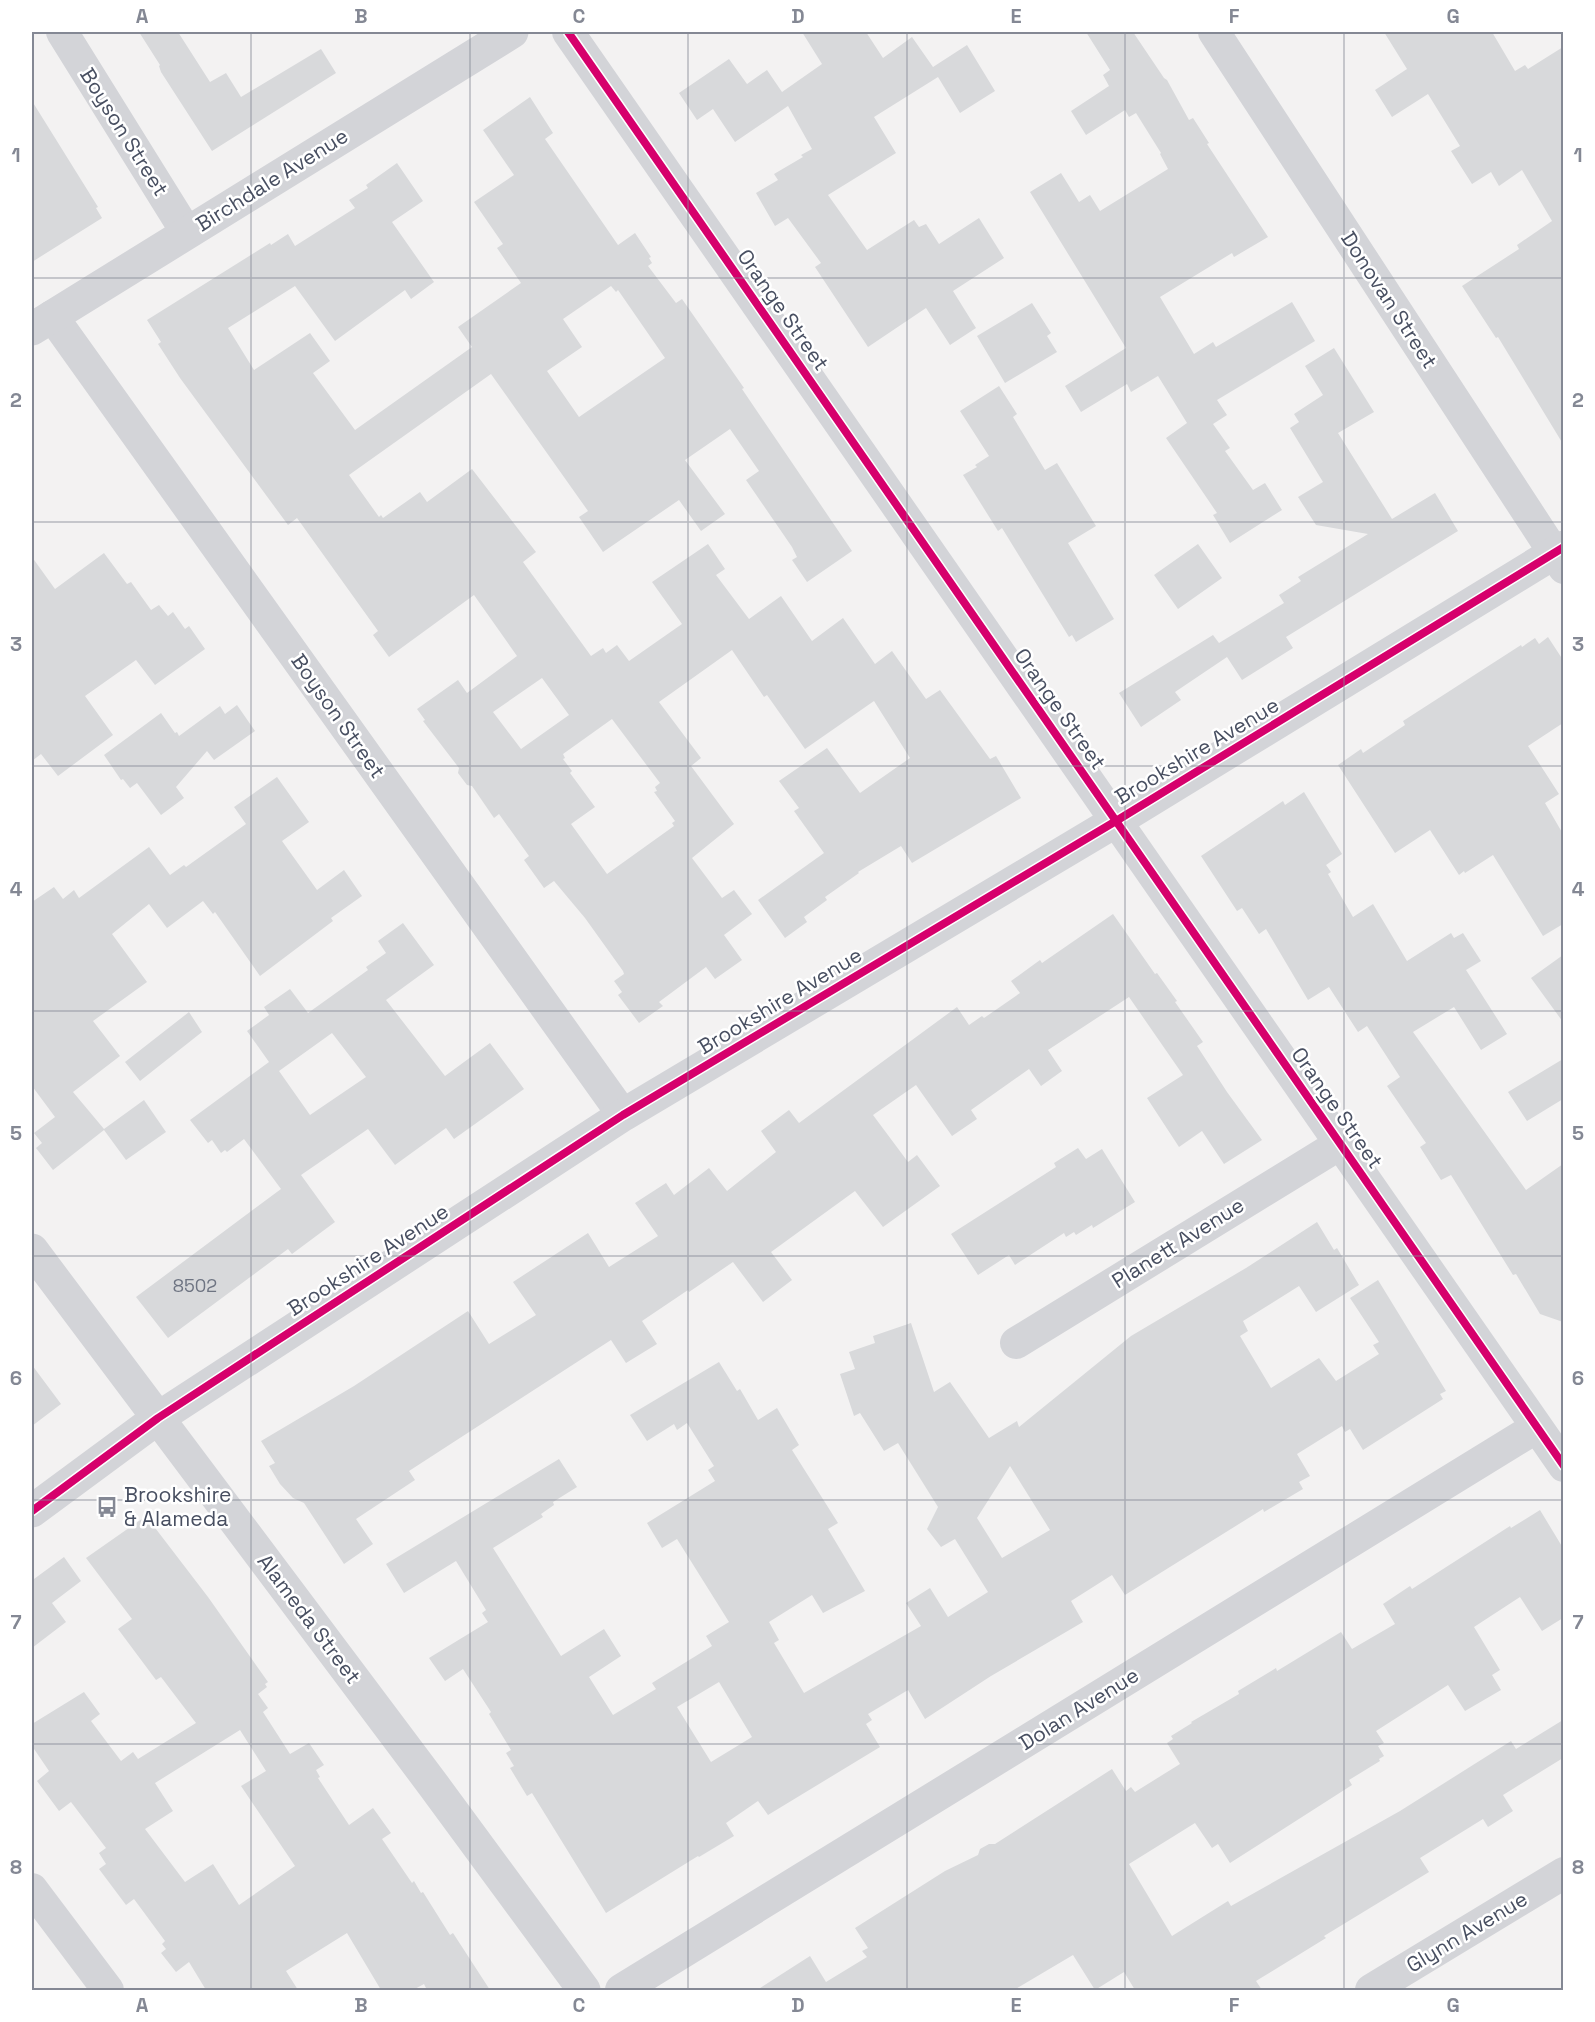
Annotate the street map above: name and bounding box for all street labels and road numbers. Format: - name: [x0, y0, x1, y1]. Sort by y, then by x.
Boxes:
- street label: Boyson Street: [74, 63, 175, 201]
- street label: Birchdale Avenue: [191, 122, 353, 237]
- street label: Donovan Street: [1335, 226, 1444, 373]
- street label: Orange Street: [732, 244, 835, 376]
- street label: Orange Street: [1009, 643, 1112, 775]
- street label: Boyson Street: [285, 648, 391, 783]
- street label: Brookshire Avenue: [1110, 691, 1284, 810]
- street label: Brookshire Avenue: [693, 941, 867, 1060]
- street label: Orange Street: [1286, 1042, 1389, 1174]
- street label: Planett Avenue: [1107, 1191, 1249, 1294]
- street label: Brookshire Avenue: [282, 1197, 453, 1322]
- street label: Alameda Street: [252, 1548, 367, 1689]
- street label: Dolan Avenue: [1014, 1661, 1144, 1756]
- street label: Glynn Avenue: [1401, 1885, 1532, 1978]

